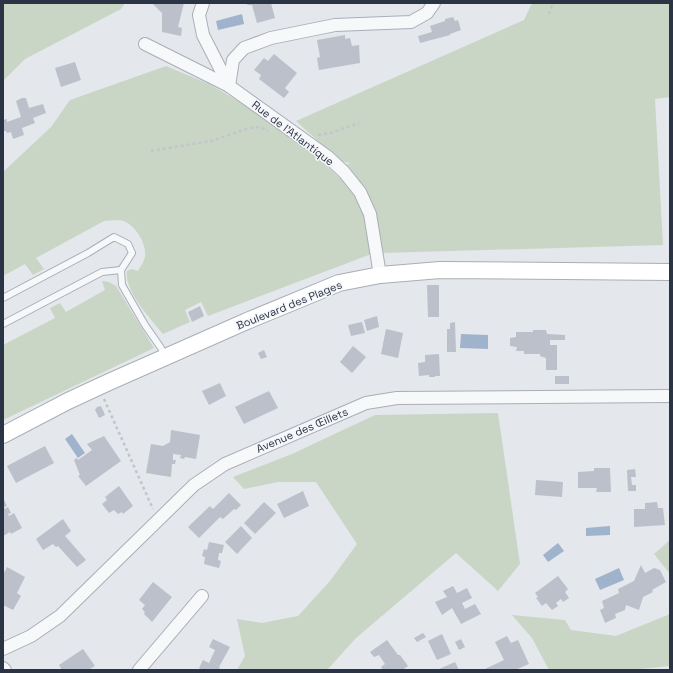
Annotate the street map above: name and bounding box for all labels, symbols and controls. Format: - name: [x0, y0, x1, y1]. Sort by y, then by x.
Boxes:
- street label: Rue de l'Atlantique: [249, 97, 337, 169]
- street label: Boulevard des Plages: [234, 277, 344, 333]
- street label: Avenue des Œillets: [254, 404, 350, 456]

